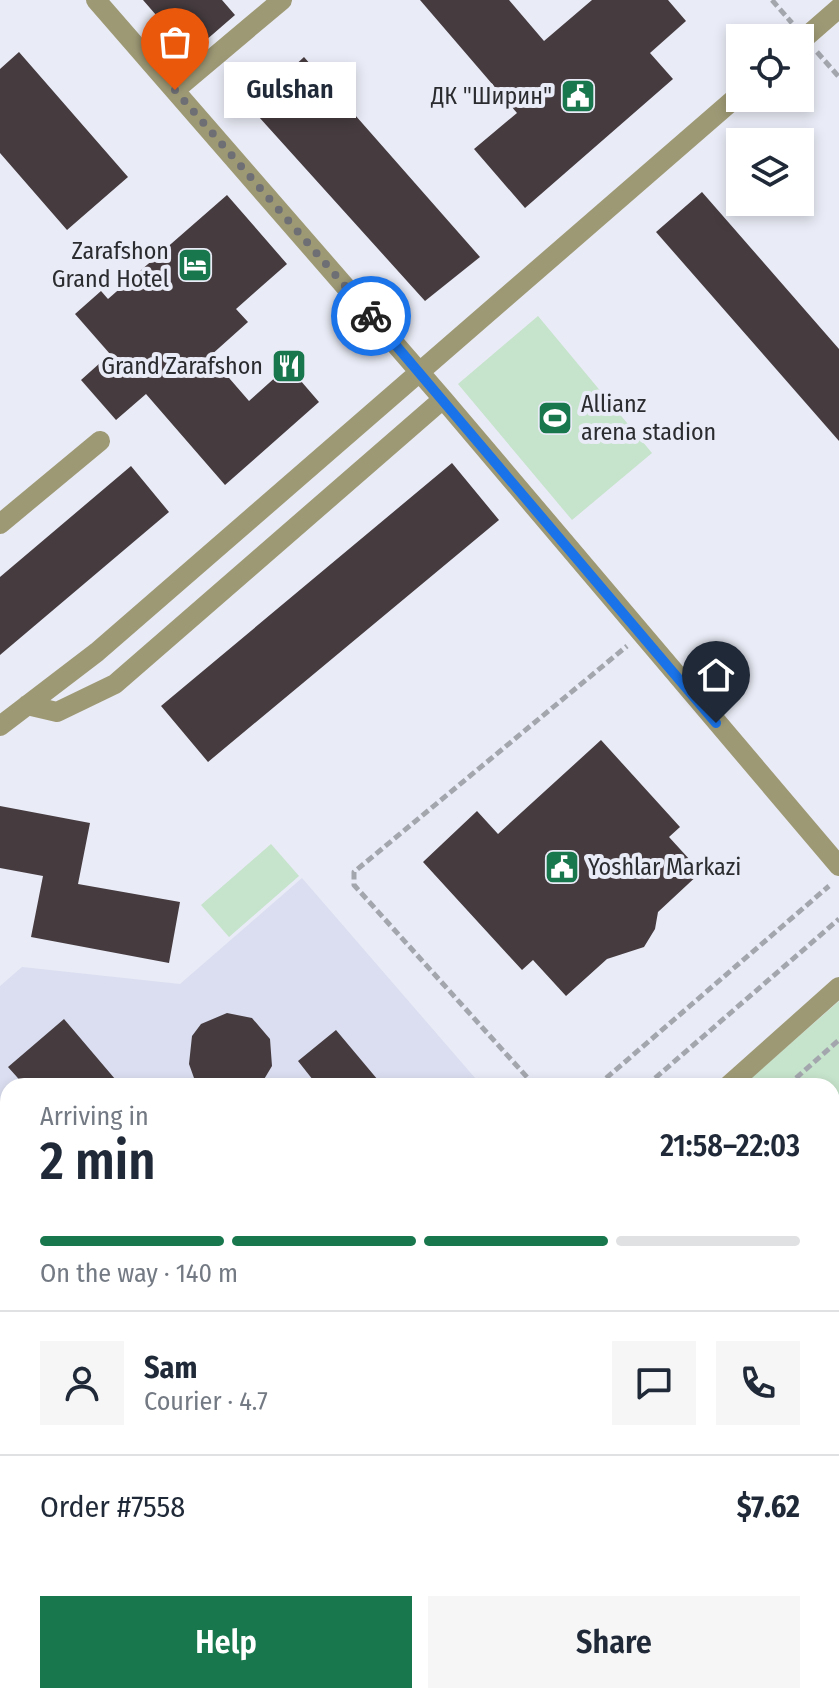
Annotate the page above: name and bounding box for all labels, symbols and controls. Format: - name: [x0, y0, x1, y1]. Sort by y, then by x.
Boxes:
- pin: [141, 8, 209, 90]
- icon: bag: [153, 20, 197, 64]
- map controls: [726, 24, 814, 216]
- button: locate: [726, 24, 814, 112]
- callout: Gulshan: [223, 62, 355, 118]
- text: Gulshan: [246, 74, 334, 105]
- public building icon: ДК "Ширин": [559, 77, 597, 115]
- place label: ДК "Ширин": [430, 82, 552, 110]
- button: layers: [726, 128, 814, 216]
- place label: Zarafshon Grand Hotel: [52, 237, 169, 293]
- hotel icon: Zarafshon Grand Hotel: [176, 246, 214, 284]
- courier: [331, 276, 411, 356]
- icon: bike: [349, 294, 393, 338]
- restaurant icon: Grand Zarafshon: [270, 347, 308, 385]
- place label: Grand Zarafshon: [101, 352, 263, 380]
- place label: Allianz arena stadion: [581, 390, 716, 446]
- sports icon: Allianz arena stadion: [536, 399, 574, 437]
- pin: [682, 641, 750, 723]
- icon: home: [694, 653, 738, 697]
- public building icon: Yoshlar Markazi: [543, 848, 581, 886]
- place label: Yoshlar Markazi: [588, 853, 741, 881]
- text: Arriving in: [40, 1101, 149, 1132]
- text: 21:58–22:03: [660, 1128, 800, 1164]
- text: 2 min: [40, 1130, 156, 1193]
- text: On the way · 140 m: [40, 1258, 238, 1289]
- button: person: [40, 1341, 124, 1425]
- button: chat: [612, 1341, 696, 1425]
- button: phone: [716, 1341, 800, 1425]
- text: Sam: [144, 1350, 197, 1386]
- text: Courier · 4.7: [144, 1386, 268, 1417]
- text: Order #7558: [40, 1489, 185, 1525]
- text: $7.62: [737, 1489, 800, 1525]
- button: Help: [40, 1596, 412, 1688]
- button: Share: [428, 1596, 800, 1688]

